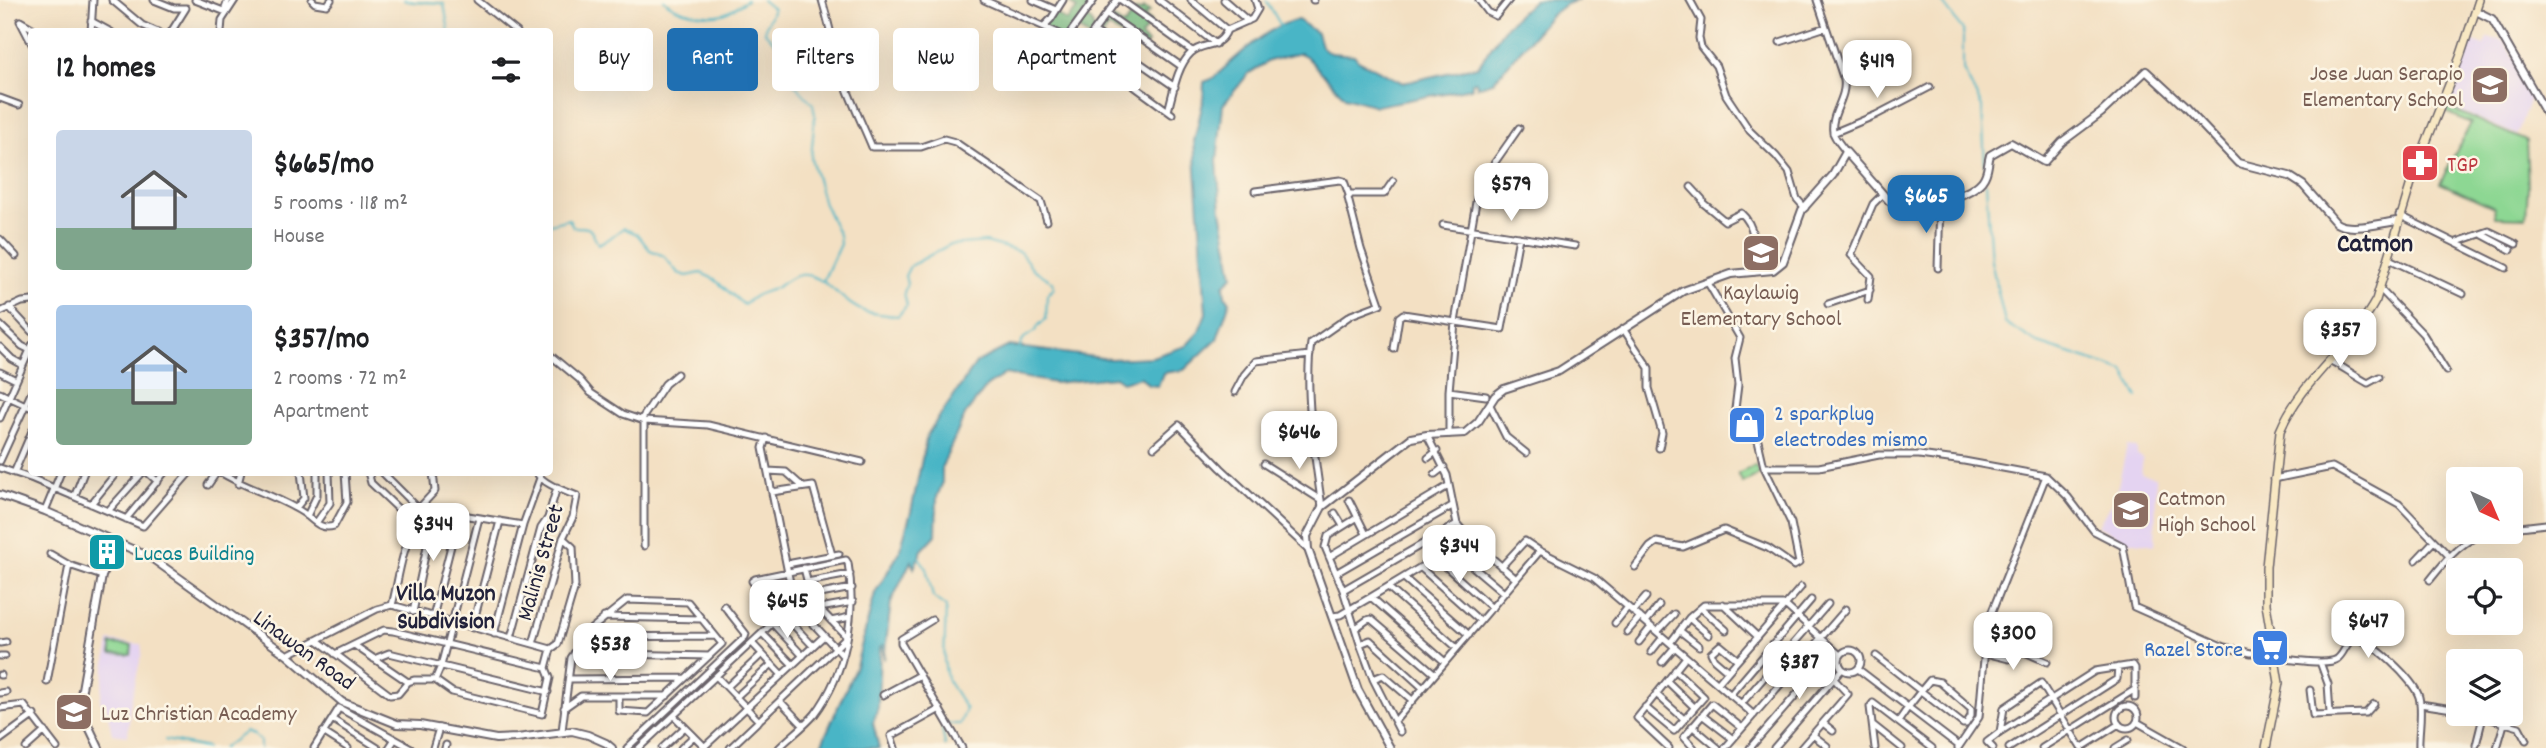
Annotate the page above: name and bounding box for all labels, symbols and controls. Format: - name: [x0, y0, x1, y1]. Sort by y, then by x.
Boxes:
- chip: Buy: [574, 28, 653, 91]
- chip: Rent: [667, 28, 758, 91]
- chip: Filters: [772, 28, 879, 91]
- chip: New: [893, 28, 979, 91]
- chip: Apartment: [993, 28, 1141, 91]
- pin: $419: [1836, 41, 1918, 100]
- text: $419: [1859, 46, 1895, 79]
- text: 12 homes: [56, 49, 156, 92]
- icon: filters: [487, 51, 525, 89]
- place label: Jose Juan Serapio Elementary School: [2302, 59, 2464, 118]
- school or university icon: Jose Juan Serapio Elementary School: [2469, 64, 2511, 106]
- pharmacy icon: TGP: [2399, 142, 2441, 184]
- text: $665/mo: [273, 145, 374, 188]
- place label: TGP: [2447, 150, 2478, 183]
- icon: home: [112, 158, 196, 242]
- pin: $579: [1470, 164, 1552, 223]
- text: $579: [1490, 169, 1532, 202]
- pin: $665: [1885, 176, 1967, 235]
- text: $665: [1904, 181, 1948, 214]
- text: 5 rooms · 118 m²: [273, 188, 408, 221]
- text: House: [273, 221, 325, 254]
- district label: Catmon: [2337, 227, 2413, 264]
- school or university icon: Kaylawig Elementary School: [1740, 232, 1782, 274]
- place label: Kaylawig Elementary School: [1681, 278, 1842, 337]
- pin: $357: [2299, 310, 2381, 369]
- text: $357: [2319, 315, 2361, 348]
- text: $357/mo: [273, 320, 369, 363]
- icon: home: [112, 333, 196, 417]
- text: 2 rooms · 72 m²: [273, 363, 407, 396]
- text: Apartment: [273, 396, 369, 429]
- place label: 2 sparkplug electrodes mismo: [1774, 399, 1928, 458]
- shop icon: 2 sparkplug electrodes mismo: [1726, 404, 1768, 446]
- pin: $646: [1258, 412, 1340, 471]
- text: $646: [1277, 417, 1321, 450]
- north arrow: [2446, 467, 2524, 544]
- map controls: [2446, 467, 2523, 726]
- place label: Catmon High School: [2158, 484, 2256, 543]
- school or university icon: Catmon High School: [2110, 489, 2152, 531]
- street label: Malinis Street: [510, 501, 575, 625]
- pin: $344: [392, 504, 474, 563]
- text: $344: [413, 509, 453, 542]
- pin: $344: [1418, 526, 1500, 585]
- building icon: Lucas Building: [86, 531, 128, 573]
- text: $344: [1439, 531, 1479, 564]
- place label: Lucas Building: [134, 539, 255, 572]
- button: locate: [2446, 558, 2523, 635]
- district label: Villa Muzon Subdivision: [396, 578, 496, 640]
- pin: $645: [746, 580, 828, 640]
- text: $645: [765, 586, 809, 619]
- pin: $647: [2327, 600, 2409, 660]
- street label: Linawan Road: [245, 603, 361, 700]
- text: $647: [2347, 606, 2389, 639]
- pin: $300: [1972, 612, 2054, 672]
- text: $300: [1990, 618, 2036, 651]
- pin: $538: [569, 624, 651, 683]
- supermarket icon: Razel Store: [2249, 627, 2291, 669]
- text: $538: [589, 629, 631, 662]
- place label: Razel Store: [2144, 635, 2243, 668]
- pin: $387: [1758, 642, 1840, 701]
- text: $387: [1779, 647, 1819, 680]
- button: layers: [2446, 649, 2523, 726]
- school or university icon: Luz Christian Academy: [53, 691, 95, 733]
- place label: Luz Christian Academy: [101, 699, 297, 732]

